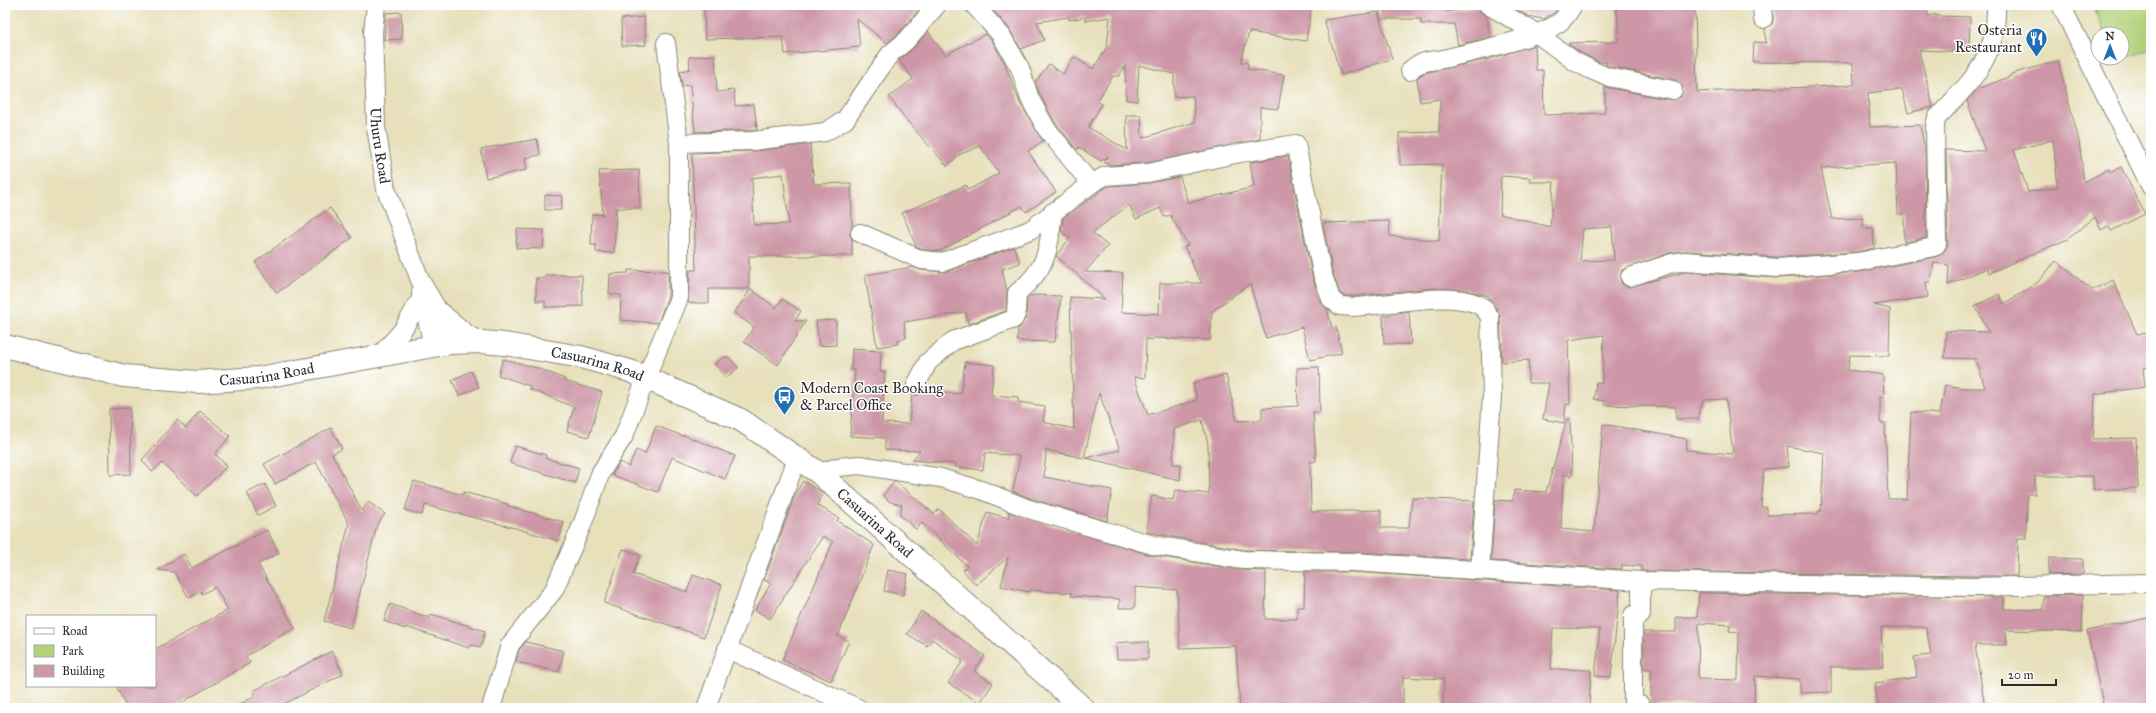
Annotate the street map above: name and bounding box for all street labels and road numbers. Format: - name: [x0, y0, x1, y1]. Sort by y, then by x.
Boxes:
- street label: Uhuru Road: [366, 107, 394, 185]
- street label: Casuarina Road: [550, 343, 647, 385]
- street label: Casuarina Road: [218, 359, 316, 390]
- street label: Casuarina Road: [833, 484, 917, 562]

